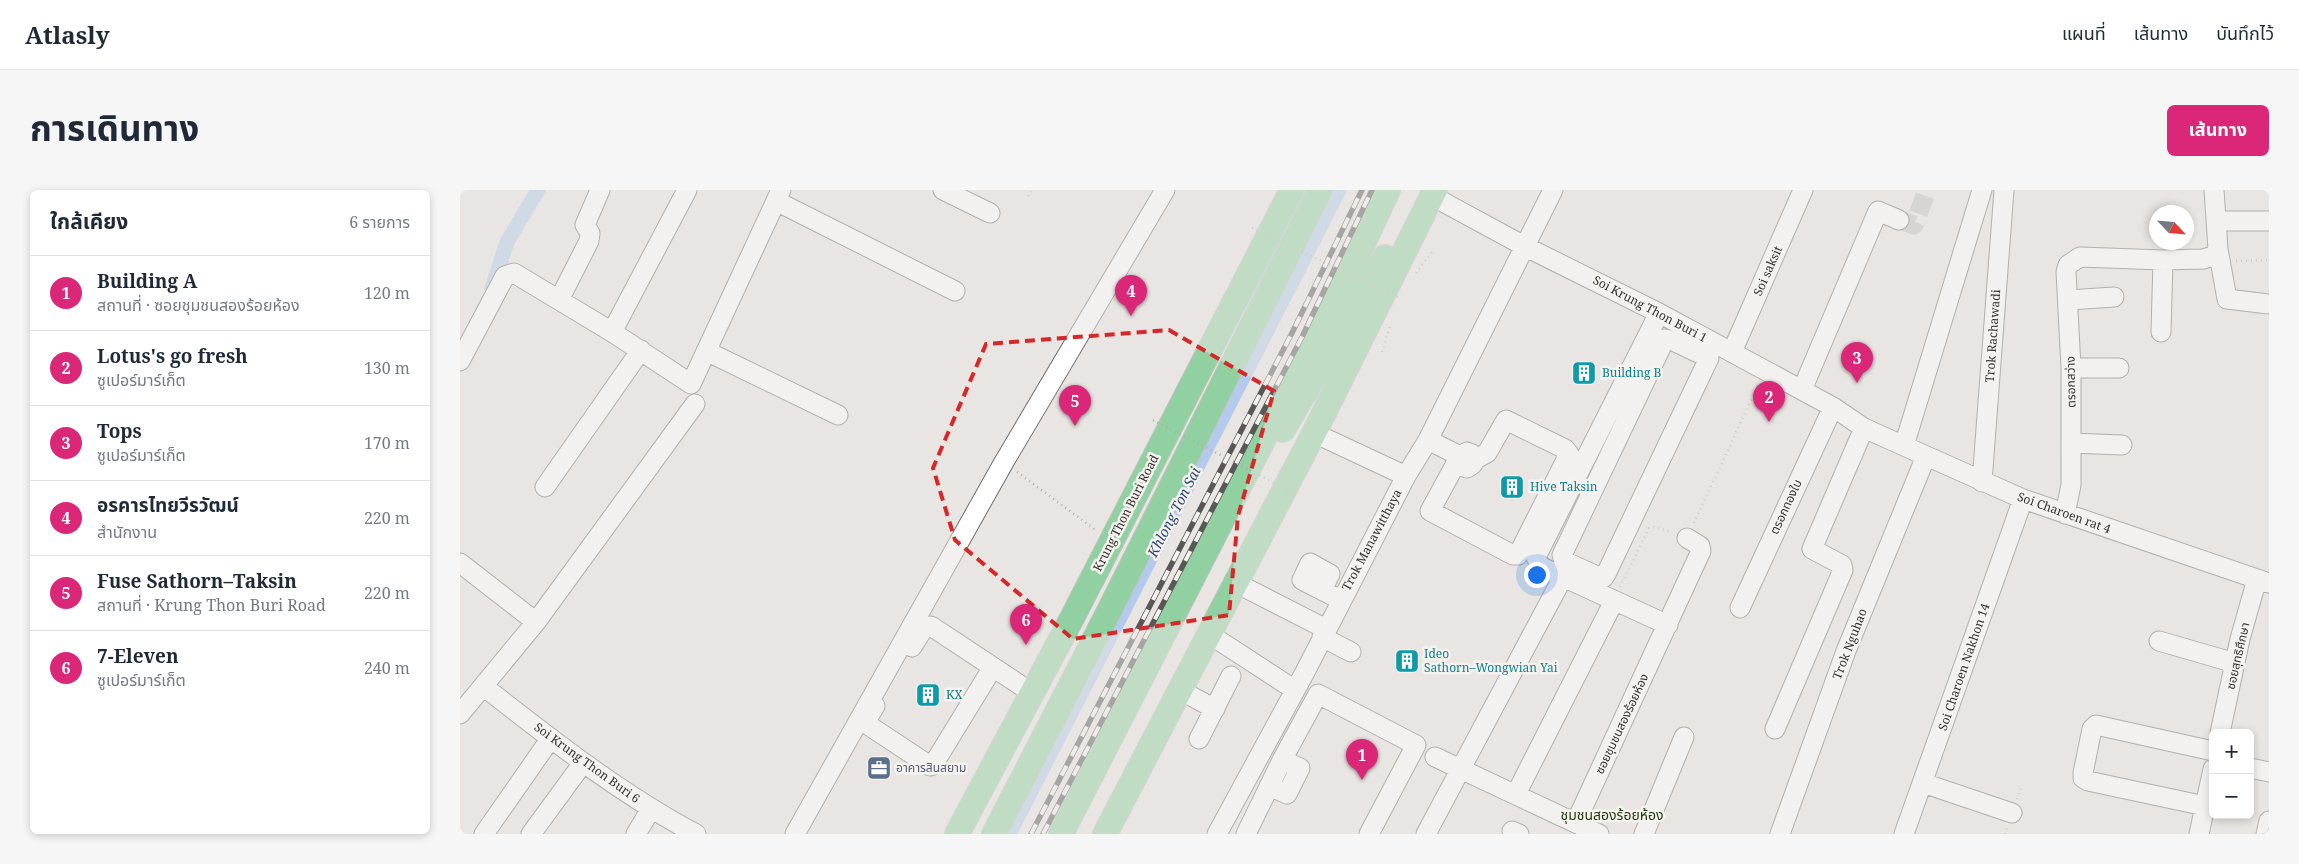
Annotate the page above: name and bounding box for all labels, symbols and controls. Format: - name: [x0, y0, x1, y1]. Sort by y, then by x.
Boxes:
- text: Atlasly: [25, 18, 110, 51]
- text: แผนที่: [2062, 21, 2106, 45]
- text: เส้นทาง: [2134, 21, 2188, 45]
- text: บันทึกไว้: [2216, 21, 2274, 45]
- text: การเดินทาง: [30, 104, 199, 151]
- button: เส้นทาง: [2167, 105, 2269, 156]
- north arrow: [2149, 205, 2194, 250]
- text: ใกล้เคียง: [50, 207, 128, 235]
- text: 6 รายการ: [349, 211, 410, 233]
- street label: Soi saksit: [1749, 243, 1786, 298]
- text: Building A: [97, 268, 197, 294]
- street label: Soi Krung Thon Buri 1: [1590, 271, 1710, 346]
- pin: 4: [1115, 275, 1147, 316]
- text: 1: [61, 282, 71, 304]
- text: 120 m: [364, 282, 410, 304]
- street label: Trok Rachawadi: [1981, 289, 2004, 383]
- text: สถานที่ · ซอยชุมชนสองร้อยห้อง: [97, 294, 300, 316]
- pin: 3: [1841, 342, 1873, 383]
- text: Lotus's go fresh: [97, 343, 248, 369]
- street label: ตรอกสว่าง: [2062, 356, 2079, 408]
- text: 2: [61, 357, 71, 379]
- text: 130 m: [364, 357, 410, 379]
- building icon: Building B: [1571, 360, 1597, 386]
- place label: Building B: [1602, 364, 1662, 381]
- text: ซูเปอร์มาร์เก็ต: [97, 369, 186, 391]
- pin: 2: [1753, 381, 1785, 422]
- pin: 5: [1059, 385, 1091, 426]
- text: Tops: [97, 418, 142, 444]
- text: 3: [61, 432, 71, 454]
- text: 170 m: [364, 432, 410, 454]
- text: ซูเปอร์มาร์เก็ต: [97, 444, 186, 466]
- street label: Krung Thon Buri Road: [1089, 451, 1163, 574]
- water label: Khlong Ton Sai: [1142, 463, 1205, 561]
- building icon: Hive Taksin: [1499, 474, 1525, 500]
- street label: ตรอกทองใบ: [1765, 477, 1806, 537]
- place label: Hive Taksin: [1530, 478, 1598, 495]
- street label: Trok Manawitthaya: [1338, 486, 1406, 594]
- street label: Soi Charoen rat 4: [2015, 488, 2114, 537]
- text: อรคารไทยวีรวัฒน์: [97, 492, 239, 518]
- text: 4: [61, 507, 71, 529]
- text: 220 m: [364, 507, 410, 529]
- text: สำนักงาน: [97, 521, 157, 543]
- your location: [1524, 562, 1550, 588]
- text: Fuse Sathorn–Taksin: [97, 568, 297, 594]
- text: 5: [61, 582, 71, 604]
- text: 220 m: [364, 582, 410, 604]
- text: สถานที่ · Krung Thon Buri Road: [97, 594, 326, 616]
- street label: Soi Charoen Nakhon 14: [1934, 601, 1993, 733]
- pin: 6: [1010, 604, 1042, 645]
- street label: Trok Nguhao: [1828, 606, 1871, 682]
- street label: ซอยสุทธิศึกษา: [2222, 621, 2254, 691]
- text: 7-Eleven: [97, 643, 179, 669]
- place label: Ideo Sathorn–Wongwian Yai: [1424, 645, 1558, 676]
- building icon: Ideo Sathorn–Wongwian Yai: [1394, 648, 1420, 674]
- text: 6: [61, 657, 71, 679]
- text: 240 m: [364, 657, 410, 679]
- text: ซูเปอร์มาร์เก็ต: [97, 669, 186, 691]
- street label: ซอยชุมชนสองร้อยห้อง: [1591, 671, 1652, 777]
- building icon: KX: [915, 682, 941, 708]
- place label: KX: [946, 686, 962, 703]
- street label: Soi Krung Thon Buri 6: [531, 718, 644, 807]
- map controls: [2209, 729, 2254, 819]
- button: +: [2209, 729, 2254, 774]
- pin: 1: [1346, 739, 1378, 780]
- office icon: อาคารสินสยาม: [866, 755, 892, 781]
- place label: อาคารสินสยาม: [896, 759, 966, 776]
- button: −: [2209, 774, 2254, 819]
- district label: ชุมชนสองร้อยห้อง: [1560, 805, 1664, 824]

